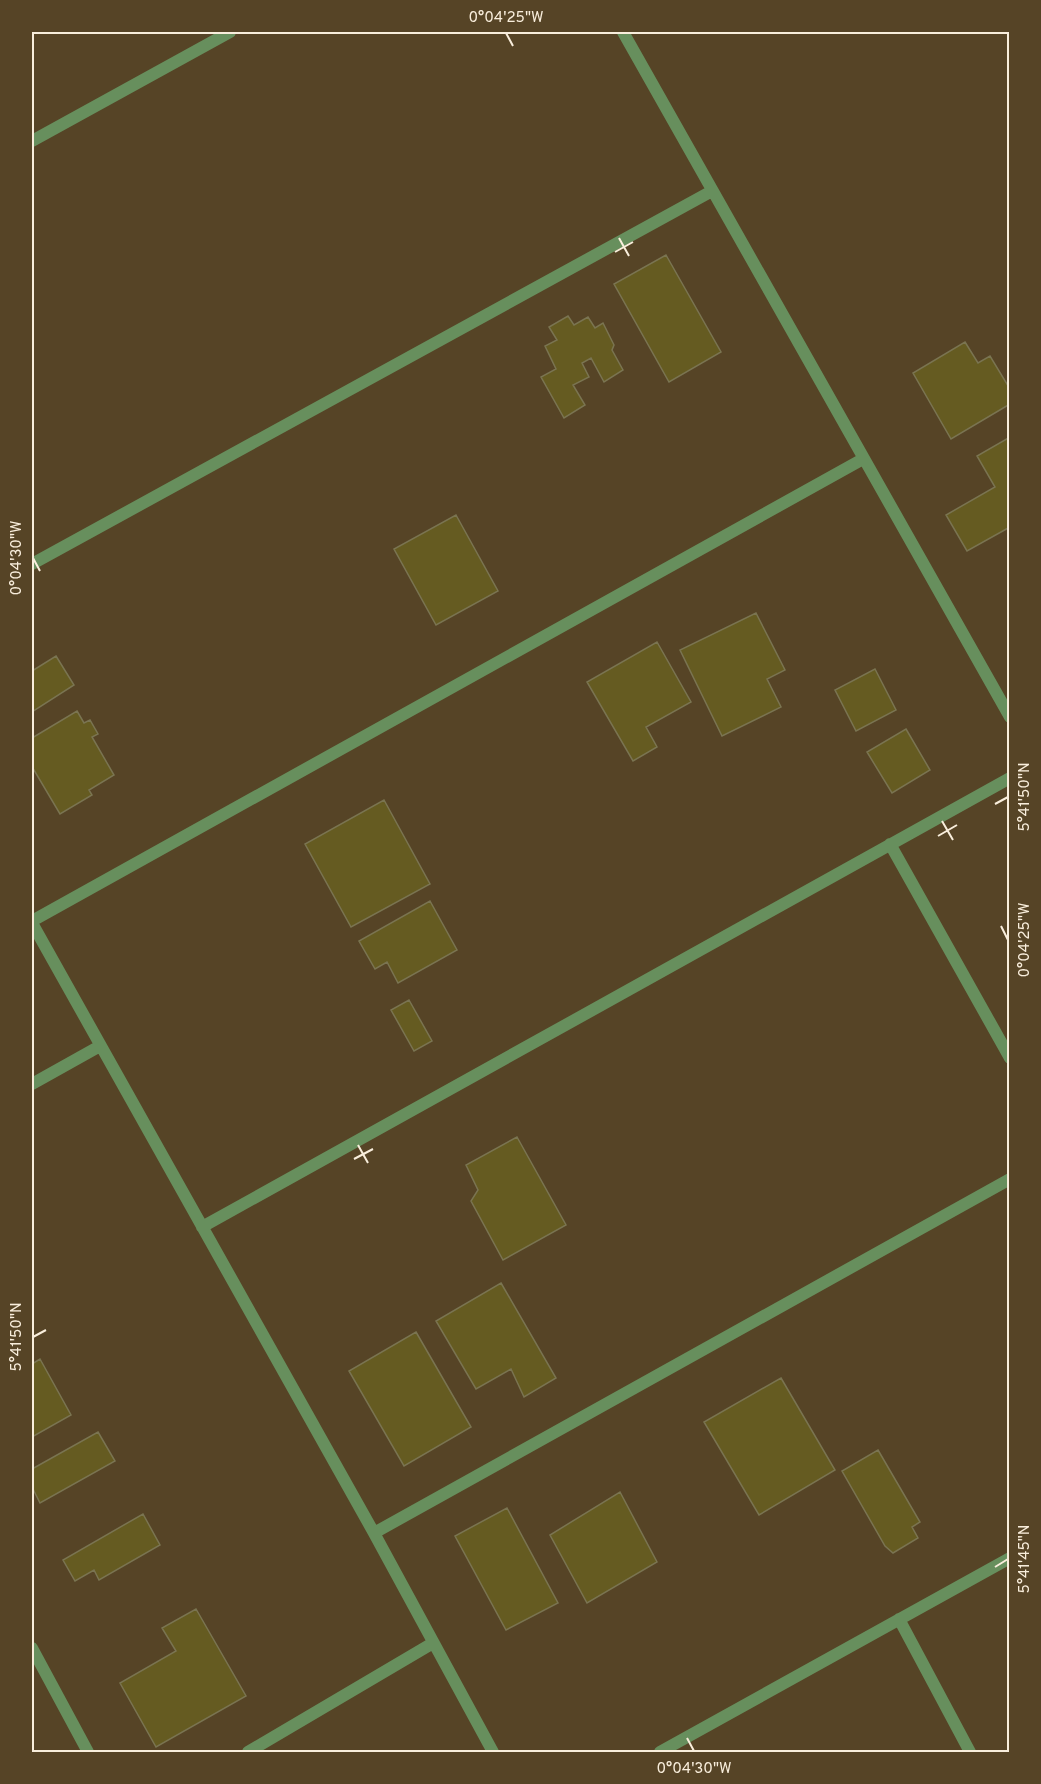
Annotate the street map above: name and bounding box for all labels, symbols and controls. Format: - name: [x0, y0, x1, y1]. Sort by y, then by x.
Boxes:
- text: 0°04'25"W: [468, 9, 544, 28]
- text: 0°04'30"W: [8, 520, 27, 596]
- text: 5°41'50"N: [1016, 762, 1035, 832]
- text: 0°04'25"W: [1016, 902, 1035, 978]
- text: 5°41'50"N: [8, 1302, 27, 1372]
- text: 5°41'45"N: [1016, 1525, 1035, 1593]
- text: 0°04'30"W: [656, 1760, 732, 1779]

